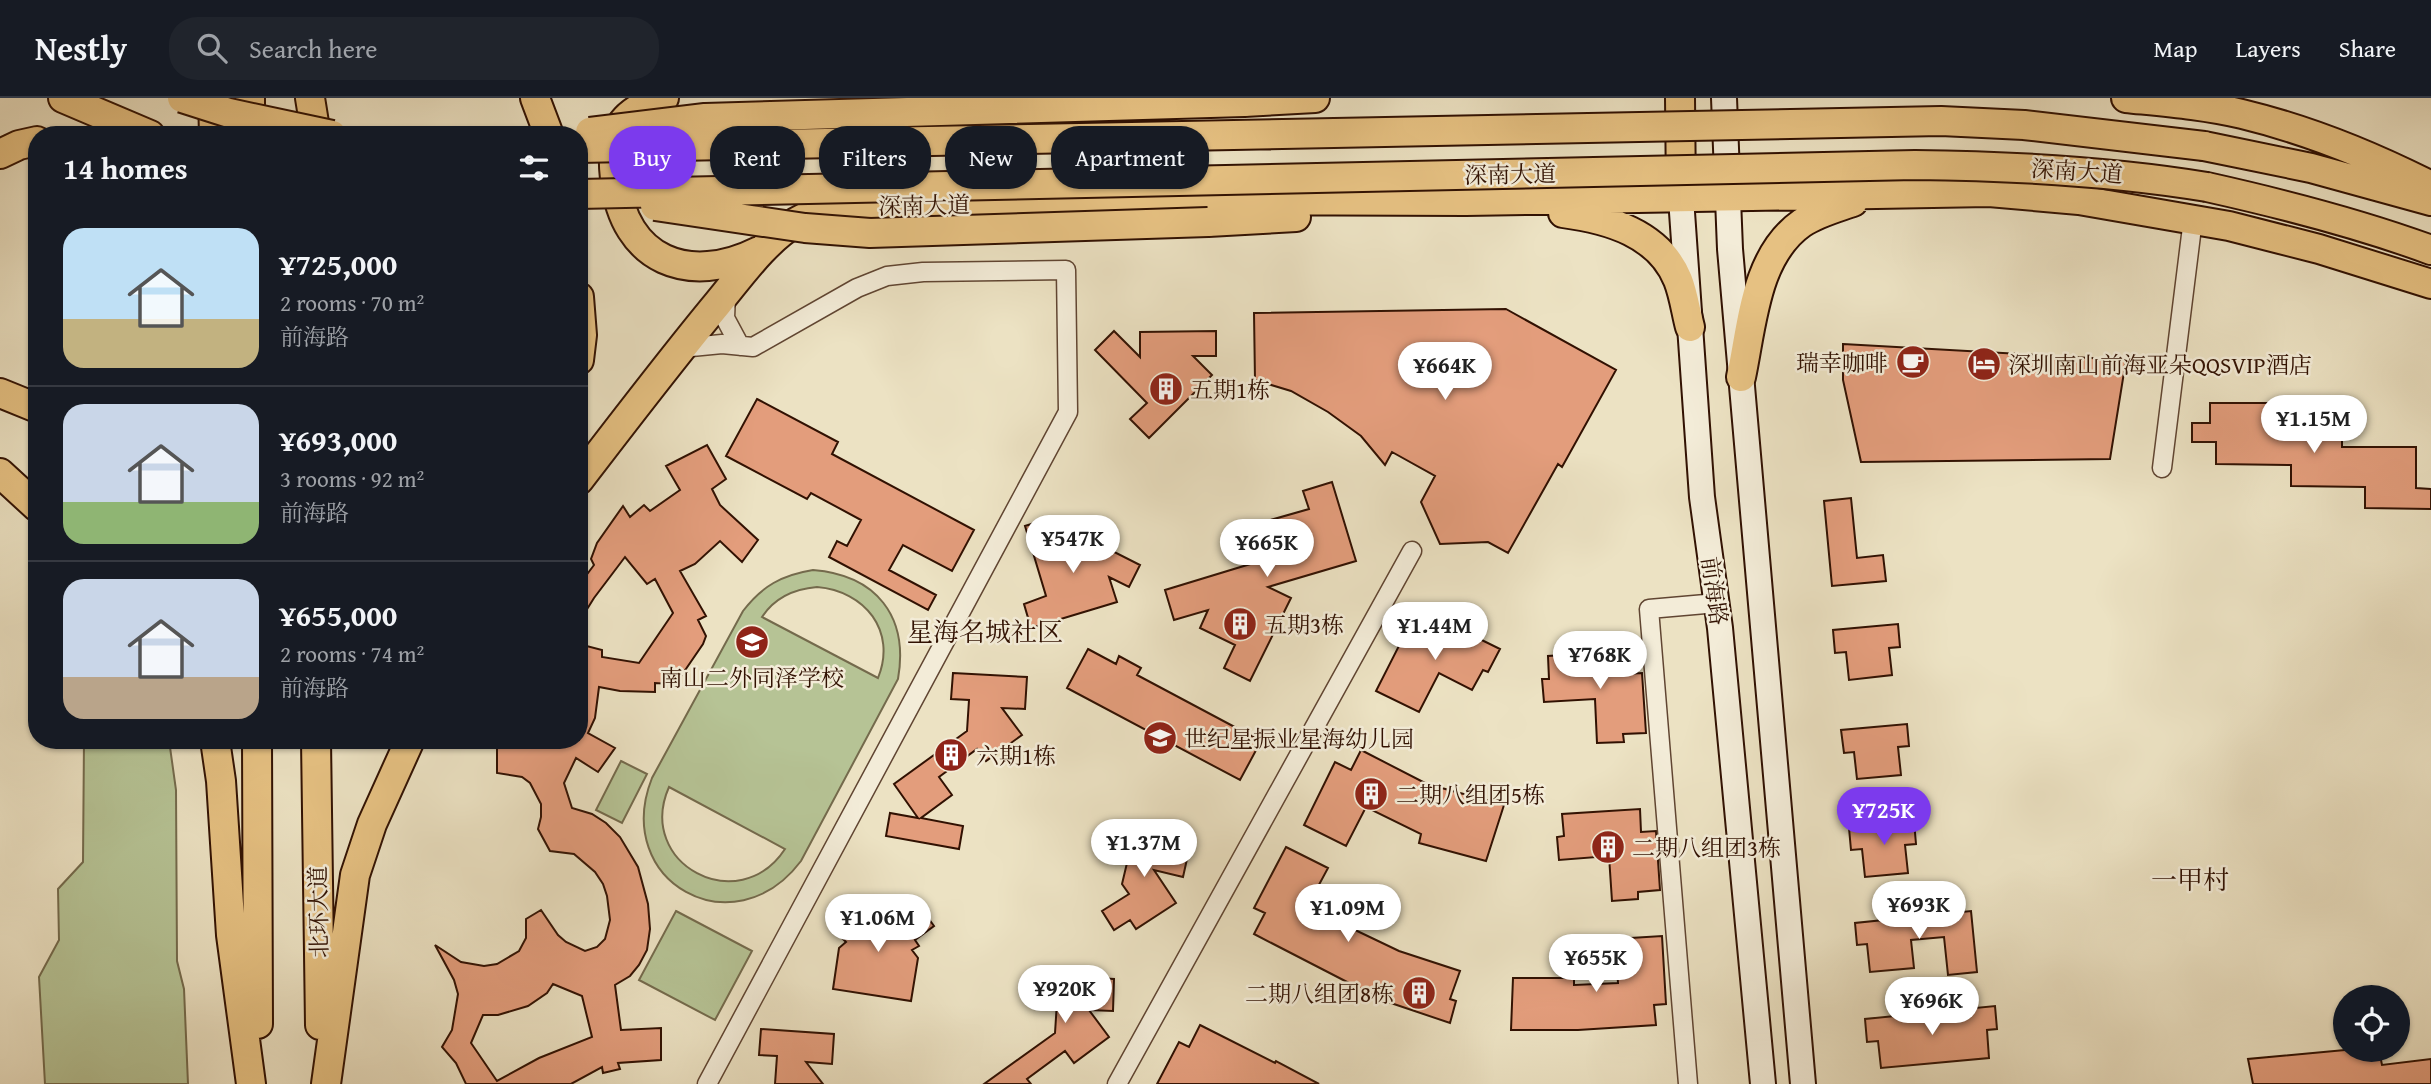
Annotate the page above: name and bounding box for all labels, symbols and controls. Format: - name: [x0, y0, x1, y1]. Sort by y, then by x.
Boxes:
- search box: [169, 17, 659, 80]
- text: Nestly: [35, 24, 127, 72]
- icon: search: [193, 29, 231, 67]
- text: Search here: [249, 29, 377, 68]
- text: Map: [2154, 31, 2197, 66]
- text: Layers: [2235, 31, 2301, 66]
- text: Share: [2339, 31, 2396, 66]
- chip: Buy: [609, 126, 696, 189]
- chip: Rent: [710, 126, 805, 189]
- chip: Filters: [819, 126, 931, 189]
- chip: New: [945, 126, 1037, 189]
- chip: Apartment: [1051, 126, 1209, 189]
- text: 14 homes: [63, 146, 188, 190]
- icon: filters: [515, 149, 553, 187]
- street label: 深南大道: [2030, 151, 2124, 191]
- street label: 深南大道: [1464, 157, 1556, 191]
- street label: 深南大道: [878, 188, 970, 222]
- text: ¥725,000: [280, 242, 397, 286]
- icon: home: [119, 256, 203, 340]
- text: 2 rooms · 70 m²: [280, 286, 424, 319]
- text: 前海路: [280, 320, 349, 353]
- pin: ¥664K: [1396, 342, 1494, 402]
- cafe icon: 瑞幸咖啡: [1894, 343, 1932, 381]
- hotel icon: 深圳南山前海亚朵QQSVIP酒店: [1965, 345, 2003, 383]
- place label: 瑞幸咖啡: [1796, 346, 1888, 379]
- text: ¥664K: [1414, 348, 1476, 381]
- place label: 深圳南山前海亚朵QQSVIP酒店: [2008, 348, 2312, 381]
- building icon: 五期1栋: [1147, 370, 1185, 408]
- place label: 五期1栋: [1190, 373, 1270, 406]
- pin: ¥1.15M: [2257, 396, 2371, 455]
- text: ¥1.15M: [2277, 401, 2351, 434]
- text: ¥693,000: [280, 418, 397, 462]
- icon: home: [119, 432, 203, 516]
- text: 3 rooms · 92 m²: [280, 462, 424, 495]
- text: 前海路: [280, 496, 349, 529]
- pin: ¥547K: [1024, 516, 1122, 575]
- pin: ¥665K: [1218, 519, 1316, 579]
- text: ¥547K: [1042, 521, 1104, 554]
- text: ¥665K: [1236, 525, 1298, 558]
- street label: 前海路: [1694, 555, 1736, 627]
- text: ¥655,000: [280, 593, 397, 637]
- pin: ¥1.44M: [1378, 602, 1492, 662]
- building icon: 五期3栋: [1221, 605, 1259, 643]
- icon: home: [119, 607, 203, 691]
- place label: 五期3栋: [1264, 608, 1344, 641]
- text: ¥1.44M: [1398, 608, 1472, 641]
- district label: 星海名城社区: [907, 612, 1063, 651]
- school or university icon: 南山二外同泽学校: [733, 623, 771, 661]
- pin: ¥768K: [1551, 632, 1649, 691]
- text: 2 rooms · 74 m²: [280, 637, 424, 670]
- text: ¥768K: [1569, 637, 1631, 670]
- place label: 南山二外同泽学校: [660, 661, 844, 694]
- text: 前海路: [280, 671, 349, 704]
- school or university icon: 世纪星振业星海幼儿园: [1141, 719, 1179, 757]
- place label: 世纪星振业星海幼儿园: [1184, 722, 1414, 755]
- building icon: 六期1栋: [932, 736, 970, 774]
- place label: 六期1栋: [976, 739, 1056, 772]
- building icon: 二期八组团5栋: [1352, 775, 1390, 813]
- place label: 二期八组团5栋: [1396, 778, 1545, 811]
- pin: ¥725K: [1835, 788, 1933, 847]
- text: ¥725K: [1853, 793, 1915, 826]
- pin: ¥1.37M: [1087, 820, 1201, 879]
- text: ¥1.37M: [1107, 825, 1181, 858]
- building icon: 二期八组团3栋: [1589, 828, 1627, 866]
- place label: 二期八组团3栋: [1632, 831, 1781, 864]
- district label: 一甲村: [2151, 860, 2229, 899]
- street label: 北环大道: [301, 866, 335, 958]
- pin: ¥693K: [1870, 882, 1968, 941]
- pin: ¥1.09M: [1291, 884, 1405, 944]
- text: ¥693K: [1888, 887, 1950, 920]
- text: ¥1.09M: [1311, 890, 1385, 923]
- pin: ¥1.06M: [821, 894, 935, 954]
- text: ¥1.06M: [841, 900, 915, 933]
- pin: ¥655K: [1547, 934, 1645, 994]
- text: ¥655K: [1565, 940, 1627, 973]
- pin: ¥920K: [1016, 965, 1114, 1025]
- text: ¥920K: [1034, 971, 1096, 1004]
- building icon: 二期八组团8栋: [1400, 974, 1438, 1012]
- place label: 二期八组团8栋: [1245, 977, 1394, 1010]
- pin: ¥696K: [1883, 978, 1981, 1037]
- text: ¥696K: [1901, 983, 1963, 1016]
- map controls: [2333, 985, 2410, 1062]
- button: locate: [2333, 985, 2410, 1062]

